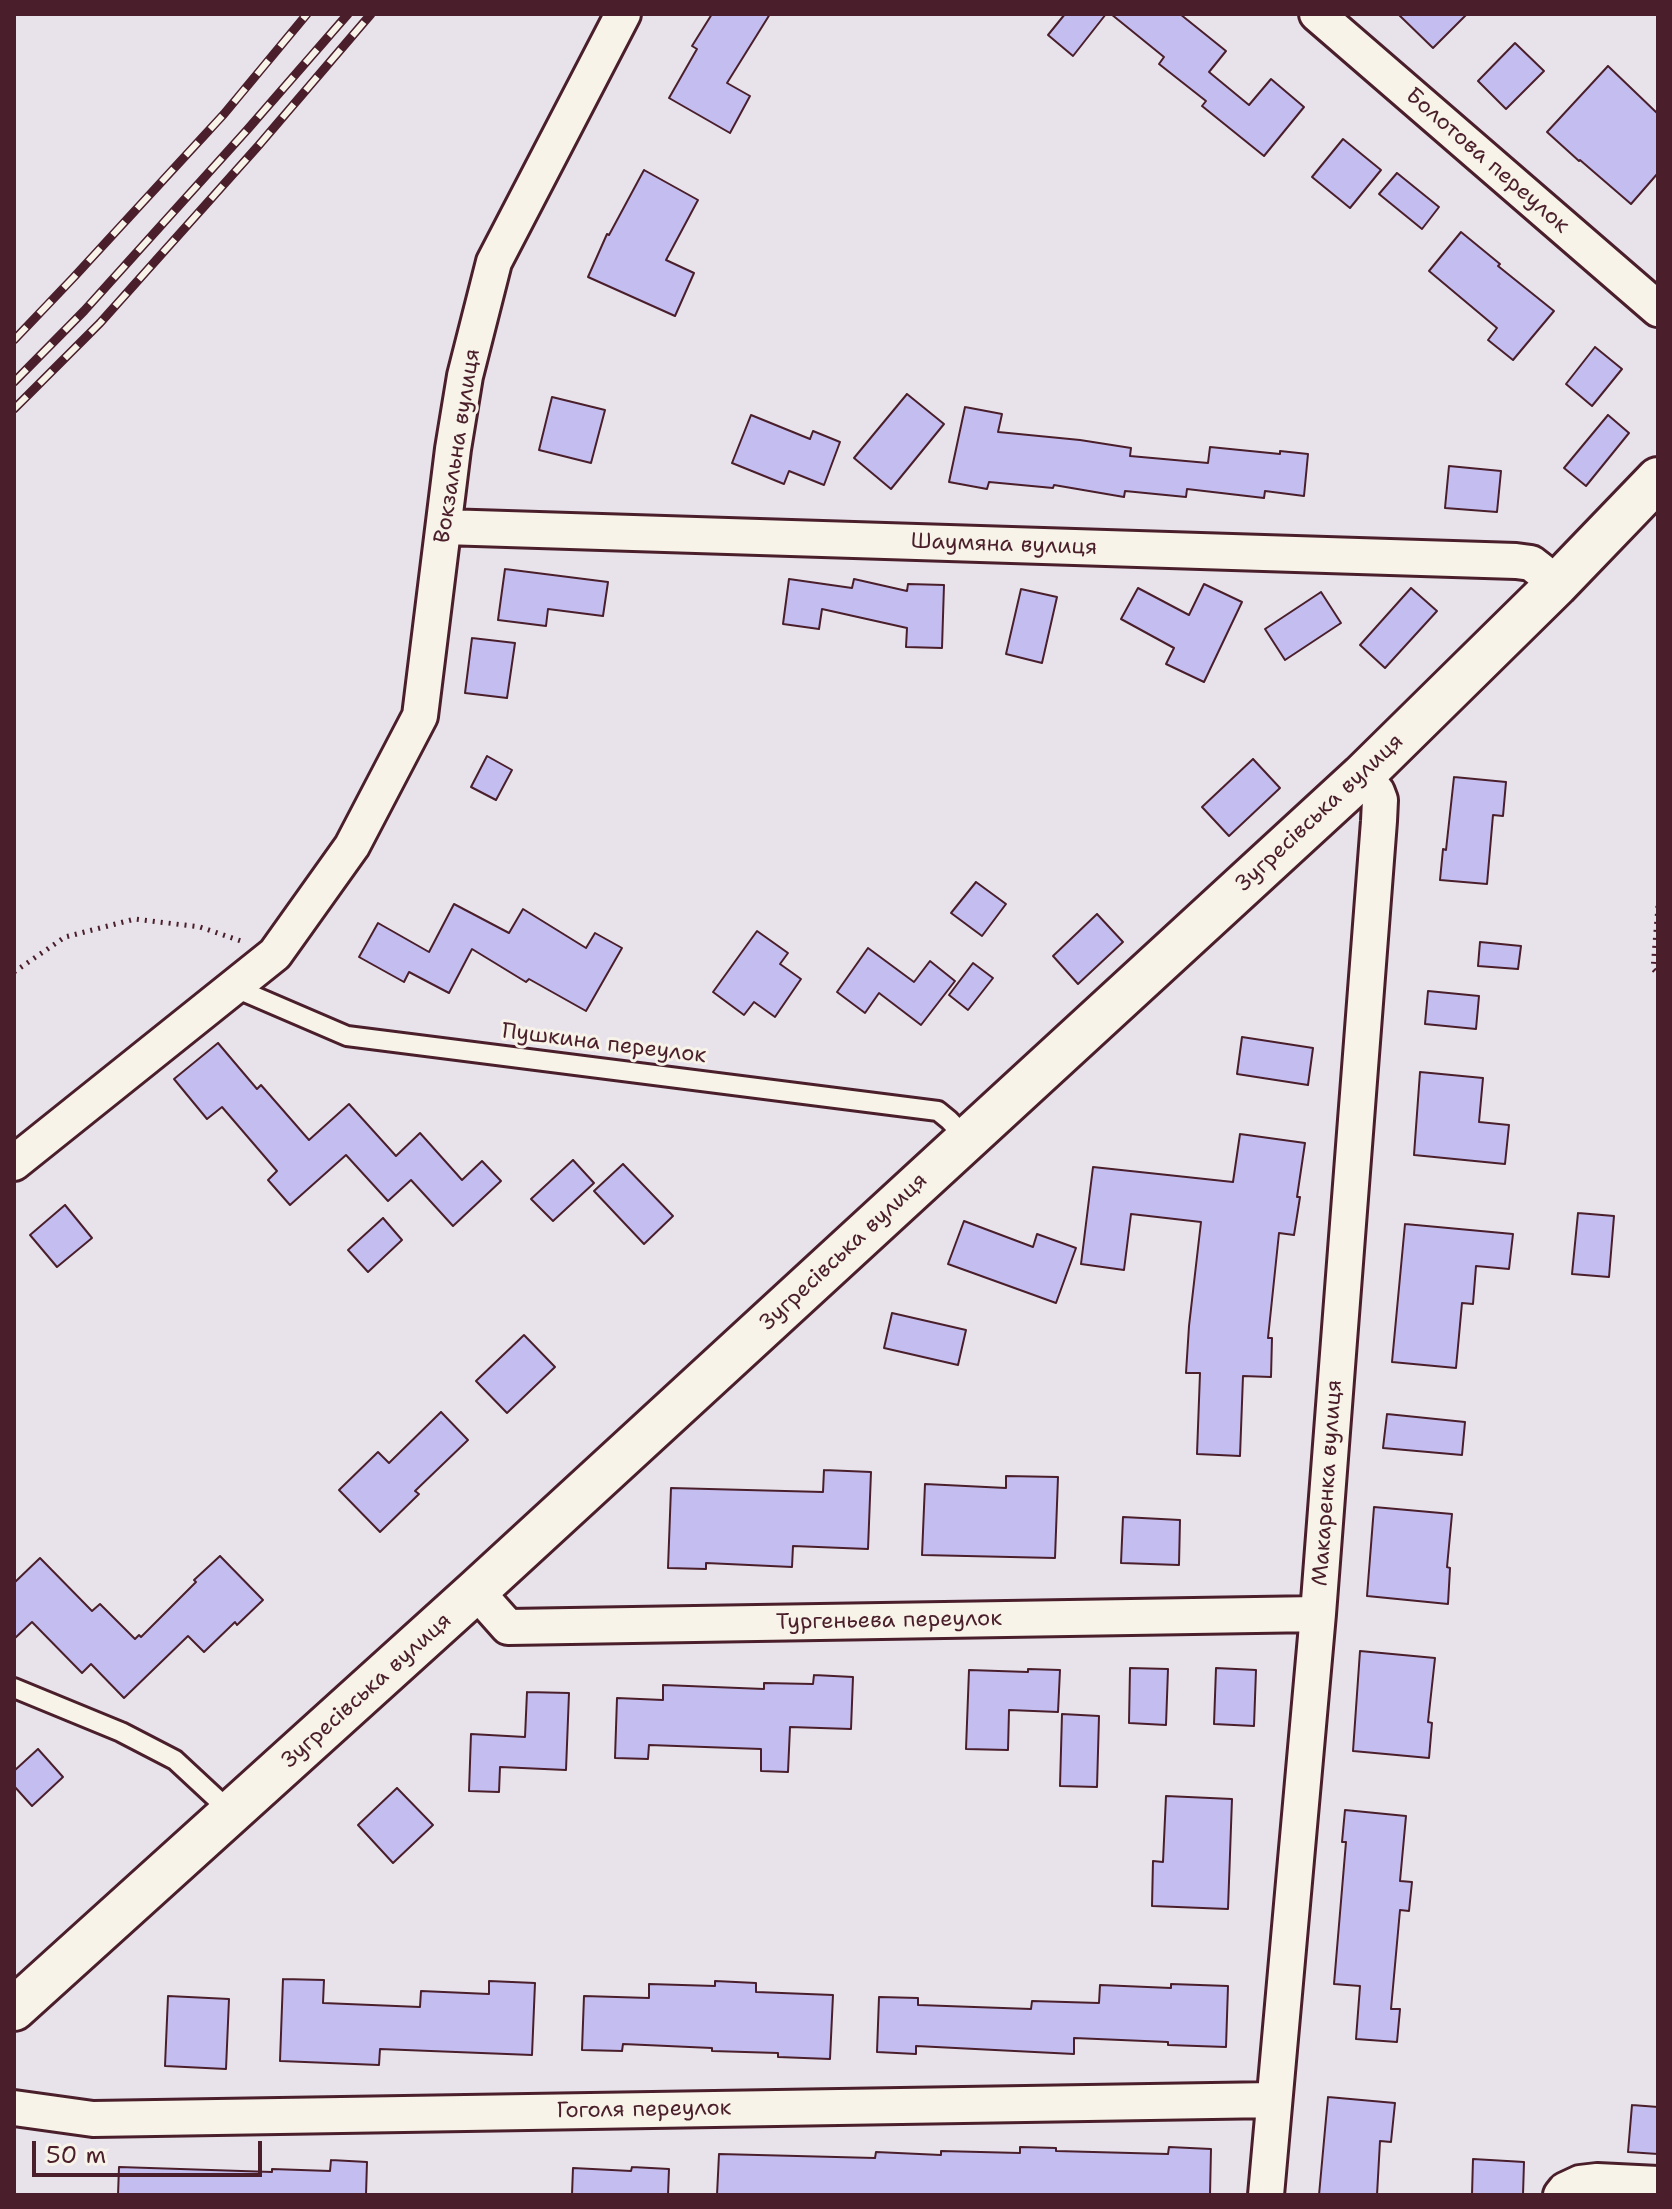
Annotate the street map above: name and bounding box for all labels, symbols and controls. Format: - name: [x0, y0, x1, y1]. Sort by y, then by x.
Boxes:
- street label: Болотова переулок: [1400, 83, 1574, 239]
- street label: Вокзальна вулиця: [430, 347, 486, 545]
- street label: Шаумяна вулиця: [910, 529, 1098, 561]
- street label: Зугресівська вулиця: [1231, 729, 1409, 897]
- street label: Пушкина переулок: [500, 1018, 708, 1070]
- street label: Зугресівська вулиця: [755, 1168, 933, 1336]
- street label: Макаренка вулиця: [1308, 1379, 1348, 1587]
- street label: Тургеньева переулок: [776, 1606, 1002, 1636]
- street label: Зугресівська вулиця: [277, 1608, 457, 1774]
- street label: Гоголя переулок: [556, 2095, 732, 2125]
- scale bar: [36, 2125, 266, 2175]
- text: 50 m: [46, 2139, 106, 2171]

